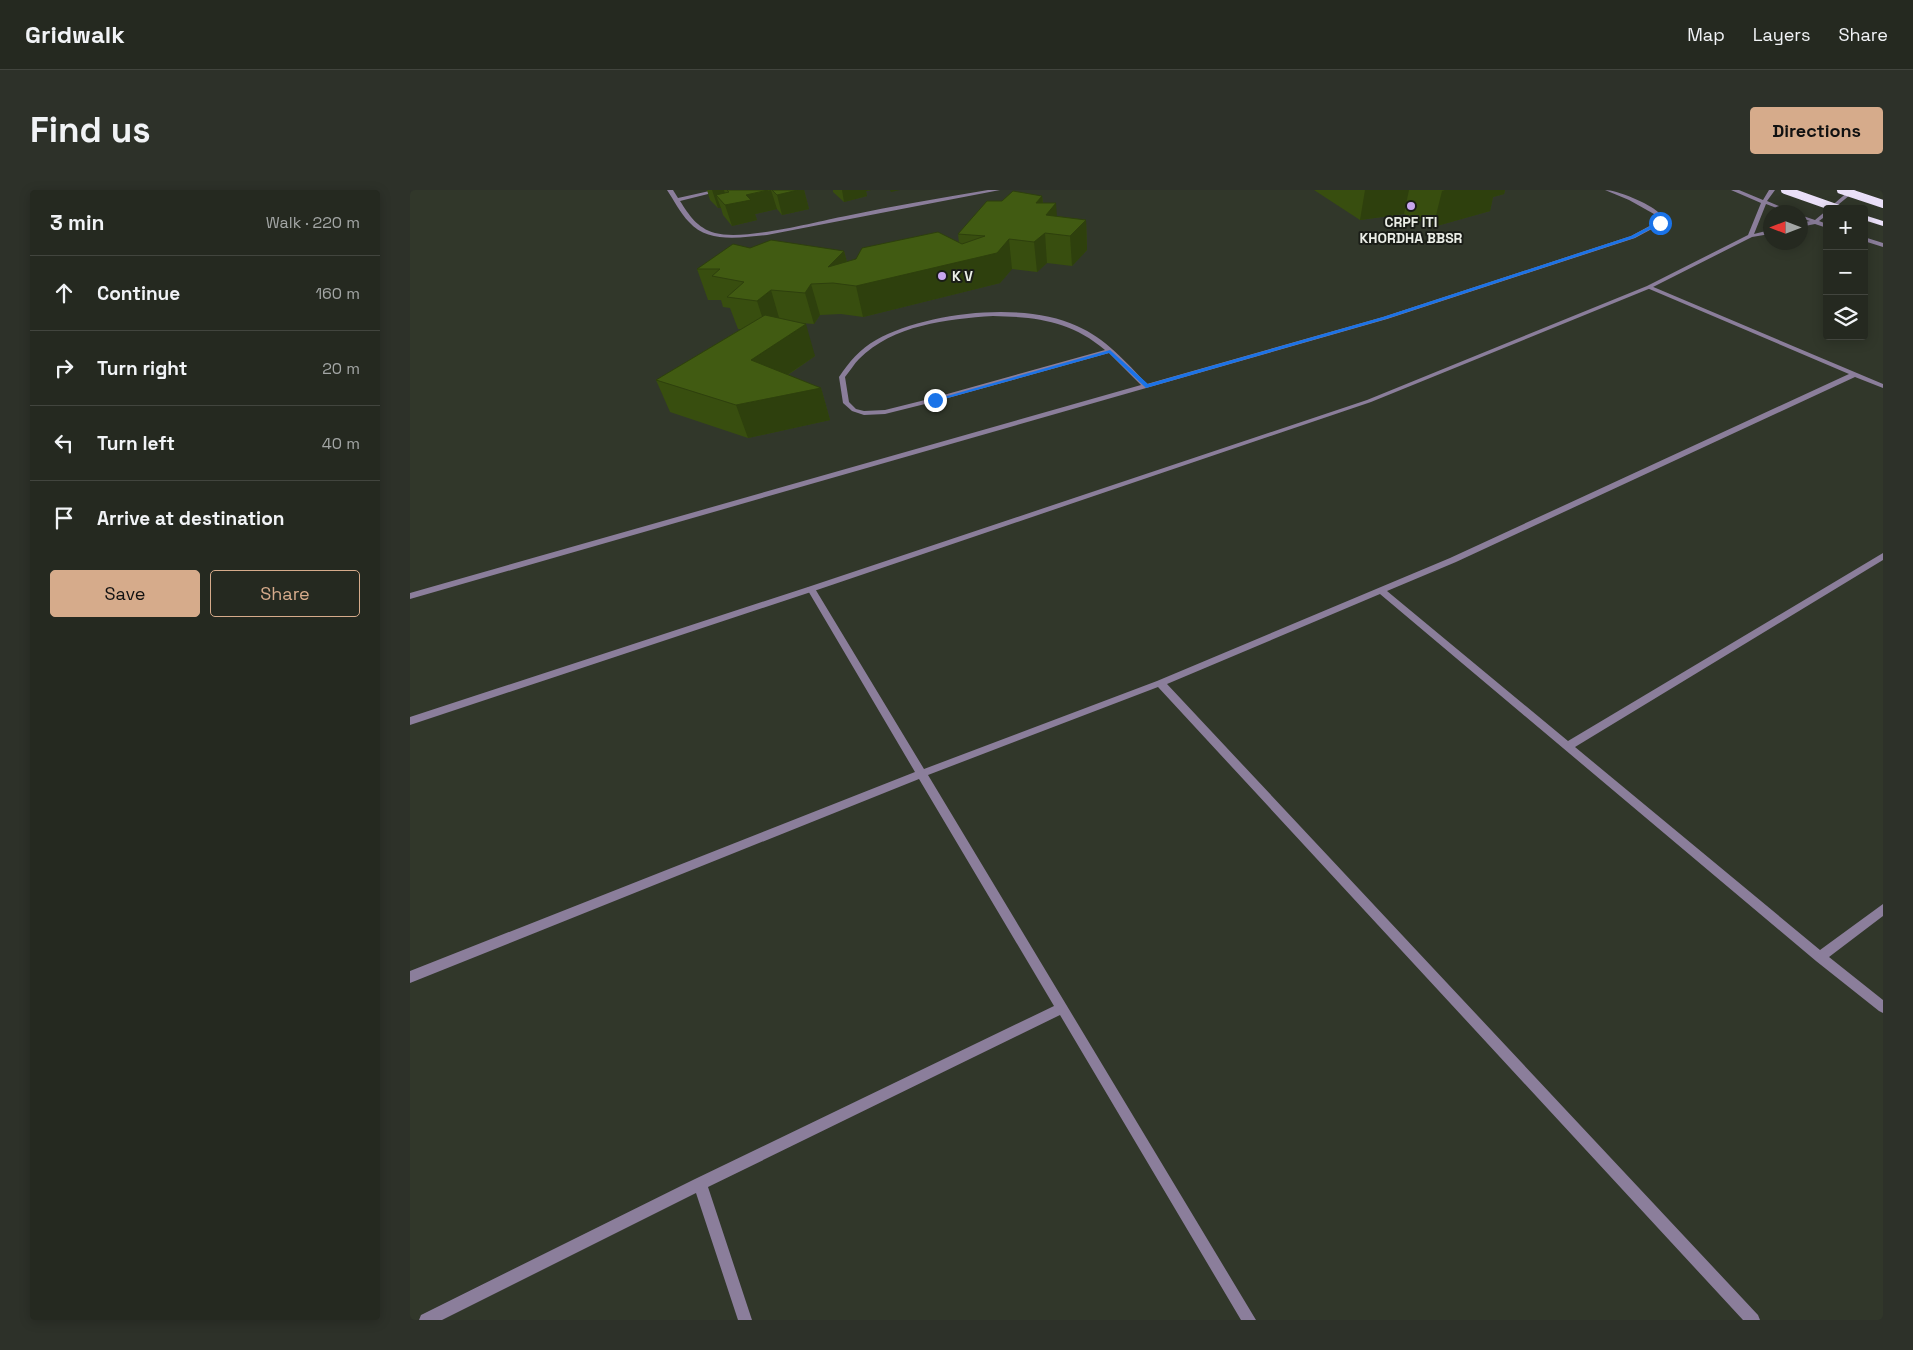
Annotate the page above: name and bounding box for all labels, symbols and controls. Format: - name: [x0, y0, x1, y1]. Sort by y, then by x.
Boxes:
- text: Gridwalk: [25, 19, 125, 50]
- text: Map: [1687, 23, 1725, 46]
- text: Layers: [1753, 23, 1810, 46]
- text: Share: [1838, 23, 1888, 46]
- button: Directions: [1750, 107, 1883, 154]
- text: Find us: [30, 108, 151, 152]
- marker: CRPF ITI KHORDHA BBSR: [1405, 200, 1417, 212]
- north arrow: [1763, 205, 1808, 250]
- map controls: [1823, 205, 1868, 340]
- button: +: [1823, 205, 1868, 250]
- text: 3 min: [50, 209, 105, 236]
- text: Walk · 220 m: [266, 212, 360, 233]
- route start: [1649, 212, 1672, 235]
- place label: CRPF ITI KHORDHA BBSR: [1360, 213, 1463, 247]
- button: −: [1823, 250, 1868, 295]
- place label: K V: [952, 267, 973, 285]
- marker: K V: [936, 270, 948, 282]
- icon: ahead: [50, 279, 78, 307]
- text: Continue: [97, 281, 180, 306]
- text: 160 m: [315, 283, 360, 304]
- button: layers: [1823, 295, 1868, 340]
- icon: right: [50, 354, 78, 382]
- text: Turn right: [97, 356, 187, 381]
- text: 20 m: [322, 358, 360, 379]
- route end: [924, 389, 947, 412]
- icon: left: [50, 429, 78, 457]
- text: Turn left: [97, 431, 175, 456]
- text: 40 m: [322, 433, 360, 454]
- icon: arrive: [50, 504, 78, 532]
- text: Arrive at destination: [97, 506, 285, 531]
- button: Save: [50, 570, 200, 617]
- button: Share: [210, 570, 360, 617]

